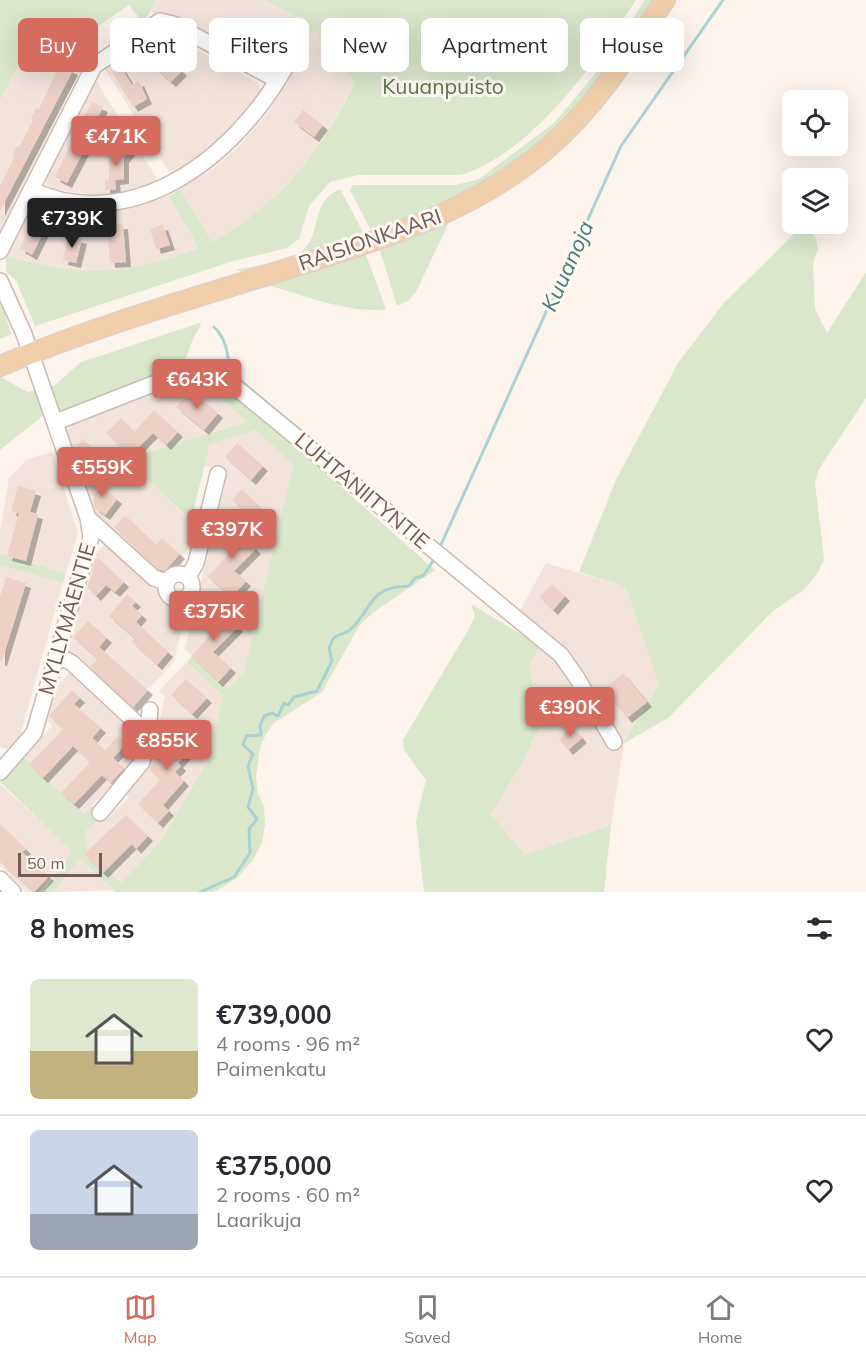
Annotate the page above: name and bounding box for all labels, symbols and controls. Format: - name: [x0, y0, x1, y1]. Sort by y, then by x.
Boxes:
- chip: Buy: [18, 18, 98, 72]
- chip: Rent: [110, 18, 197, 72]
- chip: Filters: [209, 18, 309, 72]
- chip: New: [321, 18, 409, 72]
- chip: Apartment: [421, 18, 568, 72]
- chip: House: [580, 18, 684, 72]
- park label: Kuuanpuisto: [382, 73, 504, 99]
- map controls: [782, 90, 848, 234]
- button: locate: [782, 90, 848, 156]
- pin: €471K: [74, 116, 158, 167]
- text: €471K: [85, 123, 147, 148]
- button: layers: [782, 168, 848, 234]
- pin: €739K: [30, 198, 114, 249]
- street label: RAISIONKAARI: [295, 202, 444, 276]
- text: €739K: [41, 205, 103, 230]
- water label: Kuuanoja: [535, 216, 599, 316]
- pin: €643K: [155, 359, 239, 410]
- text: €643K: [166, 366, 228, 391]
- street label: LUHTANIITYNTIE: [290, 426, 435, 554]
- pin: €559K: [60, 447, 144, 498]
- text: €559K: [71, 454, 133, 479]
- pin: €397K: [190, 509, 274, 560]
- text: €397K: [201, 516, 263, 541]
- street label: MYLLYMÄENTIE: [32, 540, 100, 698]
- pin: €375K: [172, 591, 256, 642]
- text: €375K: [183, 598, 245, 623]
- pin: €390K: [528, 687, 612, 738]
- text: €390K: [539, 694, 601, 719]
- pin: €855K: [125, 720, 209, 771]
- text: €855K: [136, 727, 198, 752]
- scale bar: [18, 850, 102, 878]
- text: 50 m: [27, 853, 64, 873]
- text: 8 homes: [30, 912, 134, 945]
- icon: filters: [803, 912, 836, 945]
- text: €739,000: [216, 998, 332, 1031]
- icon: home: [78, 1003, 150, 1075]
- icon: heart: [803, 1023, 836, 1056]
- text: 4 rooms · 96 m²: [216, 1031, 360, 1056]
- text: Paimenkatu: [216, 1056, 326, 1081]
- text: €375,000: [216, 1149, 332, 1182]
- icon: home: [78, 1154, 150, 1226]
- icon: heart: [803, 1174, 836, 1207]
- text: 2 rooms · 60 m²: [216, 1182, 360, 1207]
- text: Laarikuja: [216, 1207, 302, 1232]
- tab: Map: [124, 1291, 157, 1347]
- tab: Saved: [404, 1291, 450, 1347]
- tab: Home: [698, 1291, 742, 1347]

